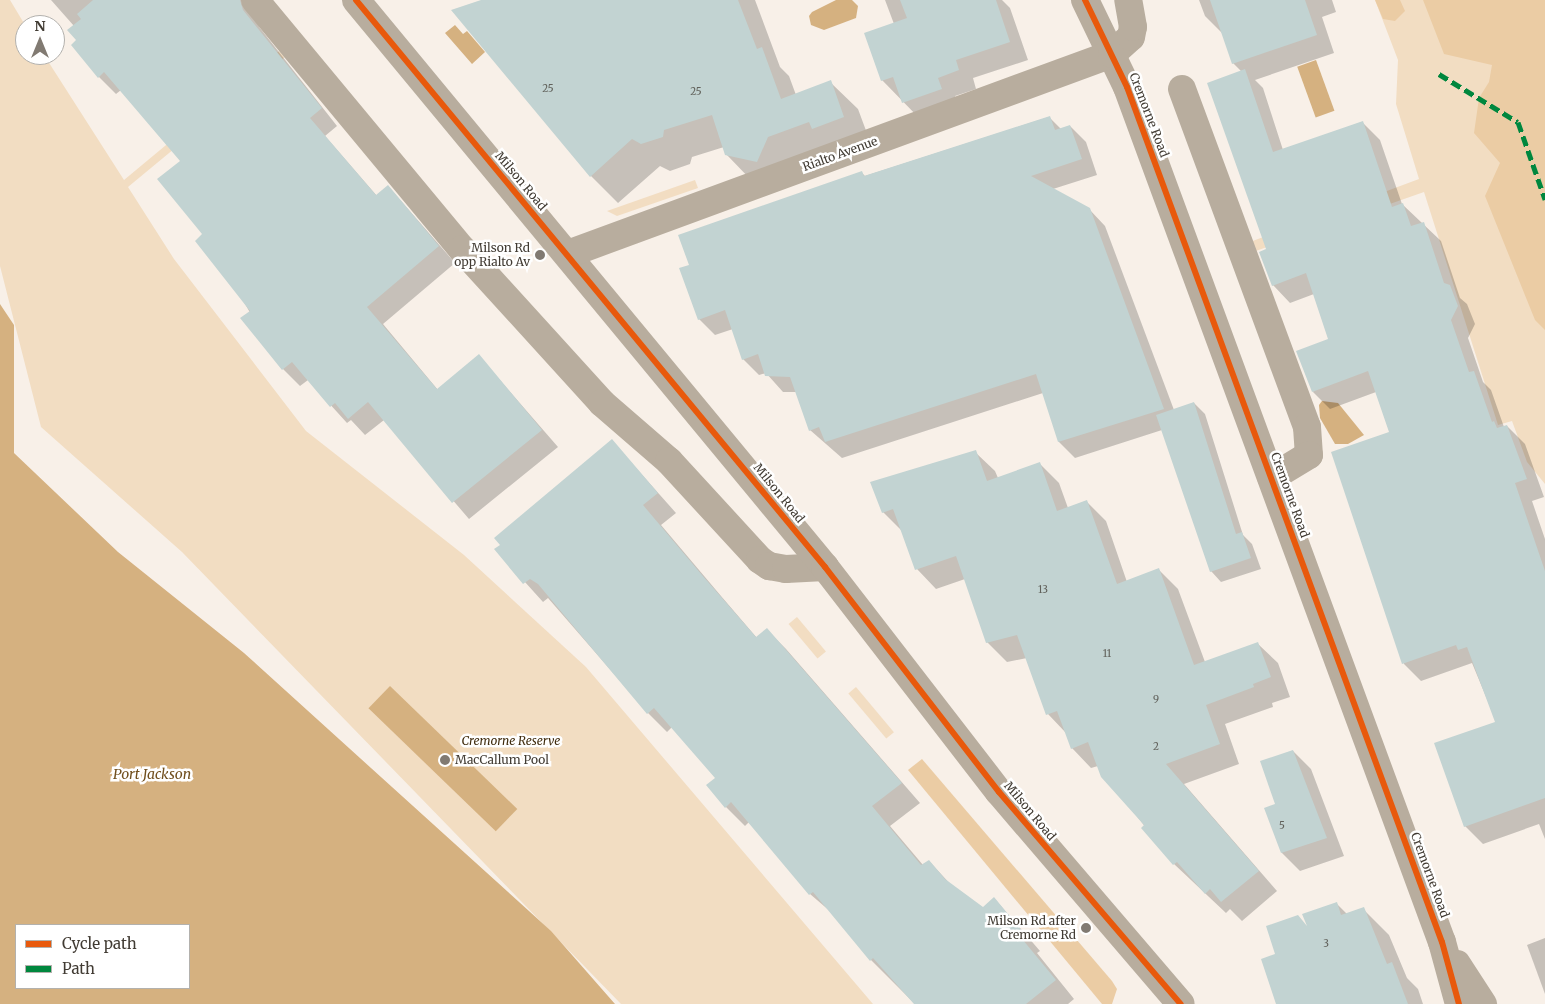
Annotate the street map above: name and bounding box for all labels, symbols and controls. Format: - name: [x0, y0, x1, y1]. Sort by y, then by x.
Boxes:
- north arrow: [15, 15, 65, 65]
- text: N: [34, 17, 46, 35]
- street label: Cremorne Road: [1126, 71, 1172, 159]
- house number: 25: [542, 83, 554, 95]
- house number: 25: [690, 86, 702, 98]
- street label: Rialto Avenue: [801, 134, 879, 174]
- street label: Milson Road: [492, 149, 550, 213]
- place label: Milson Rd opp Rialto Av: [454, 241, 530, 269]
- marker: Milson Rd opp Rialto Av: [534, 249, 546, 261]
- street label: Cremorne Road: [1268, 450, 1312, 540]
- street label: Milson Road: [751, 460, 807, 526]
- house number: 13: [1038, 584, 1048, 596]
- house number: 11: [1103, 648, 1111, 660]
- house number: 9: [1153, 694, 1159, 706]
- park label: Cremorne Reserve: [462, 734, 560, 748]
- house number: 2: [1153, 741, 1159, 753]
- place label: MacCallum Pool: [455, 753, 549, 767]
- marker: MacCallum Pool: [439, 754, 451, 766]
- water label: Port Jackson: [113, 766, 191, 782]
- street label: Milson Road: [1001, 779, 1059, 843]
- house number: 5: [1279, 820, 1285, 832]
- street label: Cremorne Road: [1408, 830, 1452, 920]
- place label: Milson Rd after Cremorne Rd: [987, 914, 1076, 942]
- marker: Milson Rd after Cremorne Rd: [1080, 922, 1092, 934]
- legend: [15, 924, 190, 989]
- text: Cycle path: [62, 934, 137, 953]
- house number: 3: [1323, 938, 1329, 950]
- text: Path: [62, 959, 95, 978]

